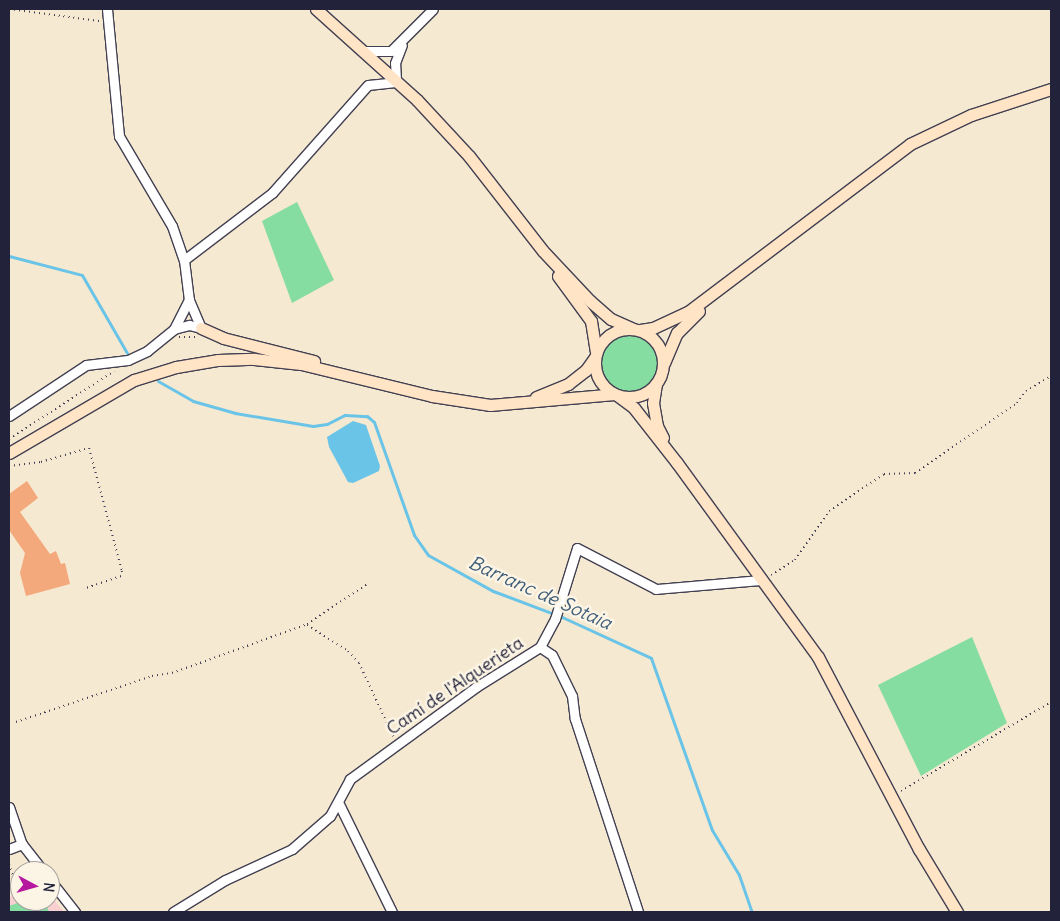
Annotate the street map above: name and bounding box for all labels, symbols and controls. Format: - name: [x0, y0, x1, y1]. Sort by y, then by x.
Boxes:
- water label: Barranc de Sotaia: [465, 551, 615, 635]
- street label: Camí de l'Alquerieta: [382, 632, 528, 740]
- north arrow: [10, 861, 60, 911]
- text: N: [39, 882, 58, 893]

